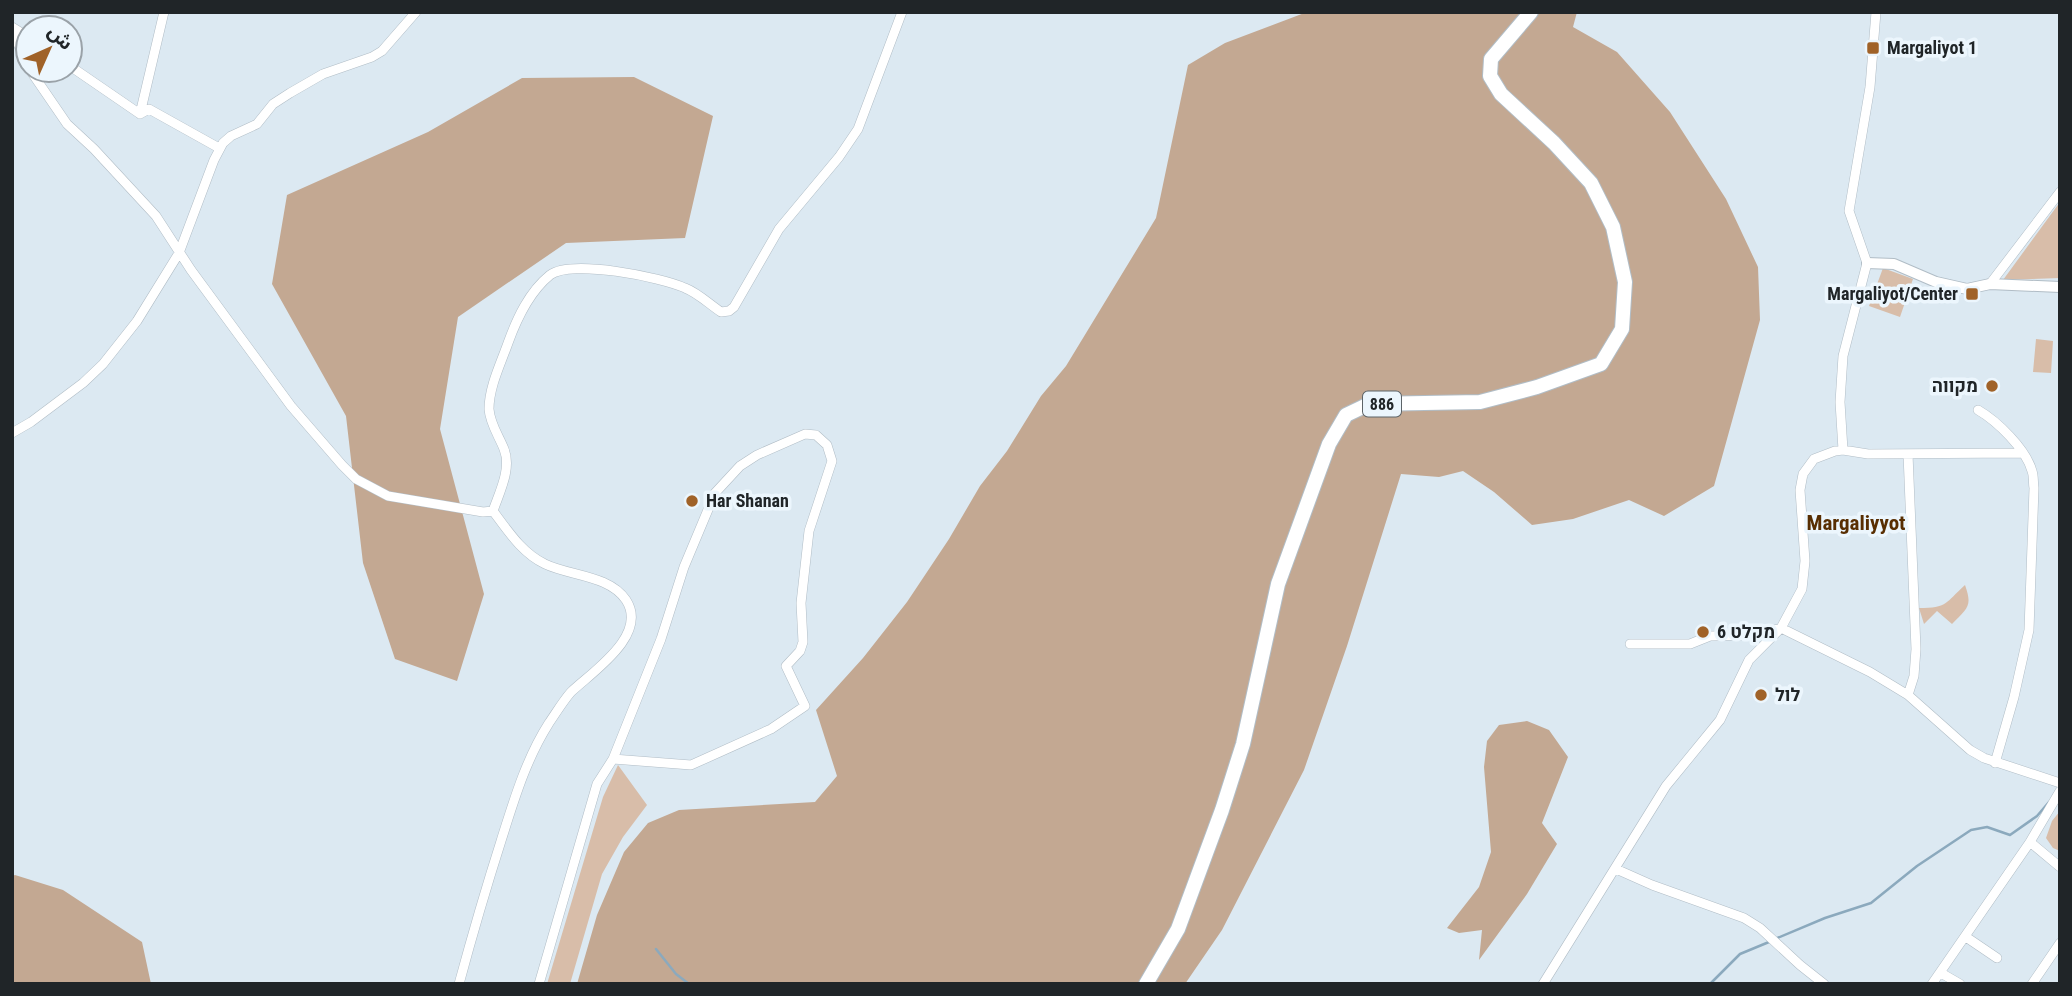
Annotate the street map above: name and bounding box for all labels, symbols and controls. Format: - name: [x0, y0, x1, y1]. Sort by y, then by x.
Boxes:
- north arrow: [14, 14, 84, 84]
- text: ش: [43, 20, 78, 55]
- place label: Margaliyot 1: [1887, 37, 1977, 58]
- marker: Margaliyot 1: [1865, 40, 1881, 56]
- place label: Margaliyot/Center: [1827, 283, 1958, 304]
- marker: Margaliyot/Center: [1964, 286, 1980, 302]
- place label: מקווה: [1932, 375, 1978, 396]
- marker: מקווה: [1984, 378, 2000, 394]
- road number: 886: [1363, 392, 1401, 416]
- place label: Har Shanan: [706, 490, 789, 511]
- marker: Har Shanan: [684, 493, 700, 509]
- district label: Margaliyyot: [1806, 511, 1906, 535]
- place label: מקלט 6: [1717, 621, 1775, 642]
- marker: מקלט 6: [1695, 624, 1711, 640]
- place label: לול: [1775, 684, 1800, 705]
- marker: לול: [1753, 687, 1769, 703]

